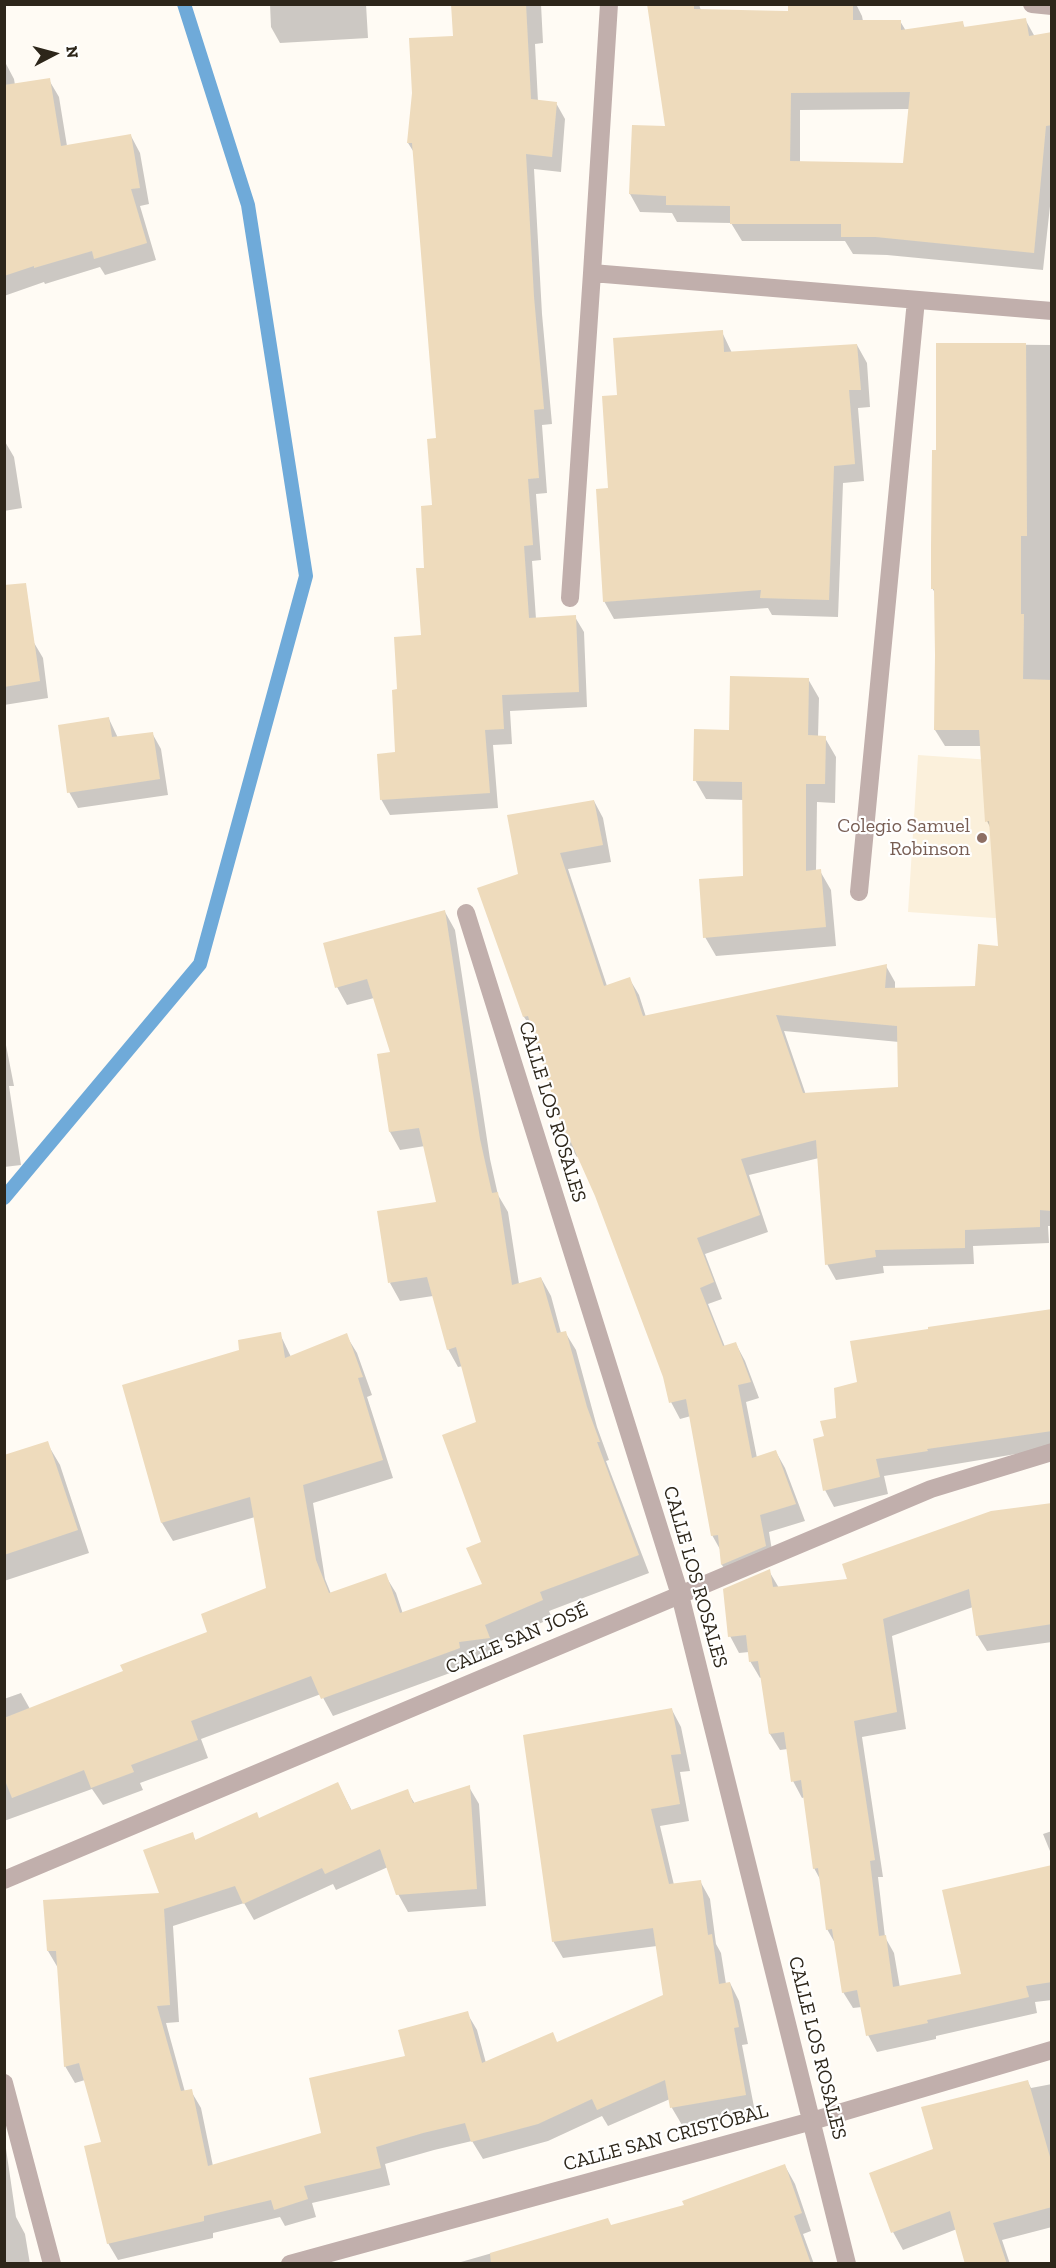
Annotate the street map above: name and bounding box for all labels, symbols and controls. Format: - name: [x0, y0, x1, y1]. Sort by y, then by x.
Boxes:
- north arrow: [24, 24, 84, 84]
- text: N: [62, 45, 82, 59]
- place label: Colegio Samuel Robinson: [837, 814, 970, 861]
- marker: Colegio Samuel Robinson: [975, 831, 989, 845]
- street label: CALLE LOS ROSALES: [513, 1019, 591, 1205]
- street label: CALLE LOS ROSALES: [658, 1483, 732, 1671]
- street label: CALLE SAN JOSÉ: [442, 1598, 592, 1680]
- street label: CALLE LOS ROSALES: [783, 1954, 851, 2142]
- street label: CALLE SAN CRISTÓBAL: [561, 2099, 771, 2177]

